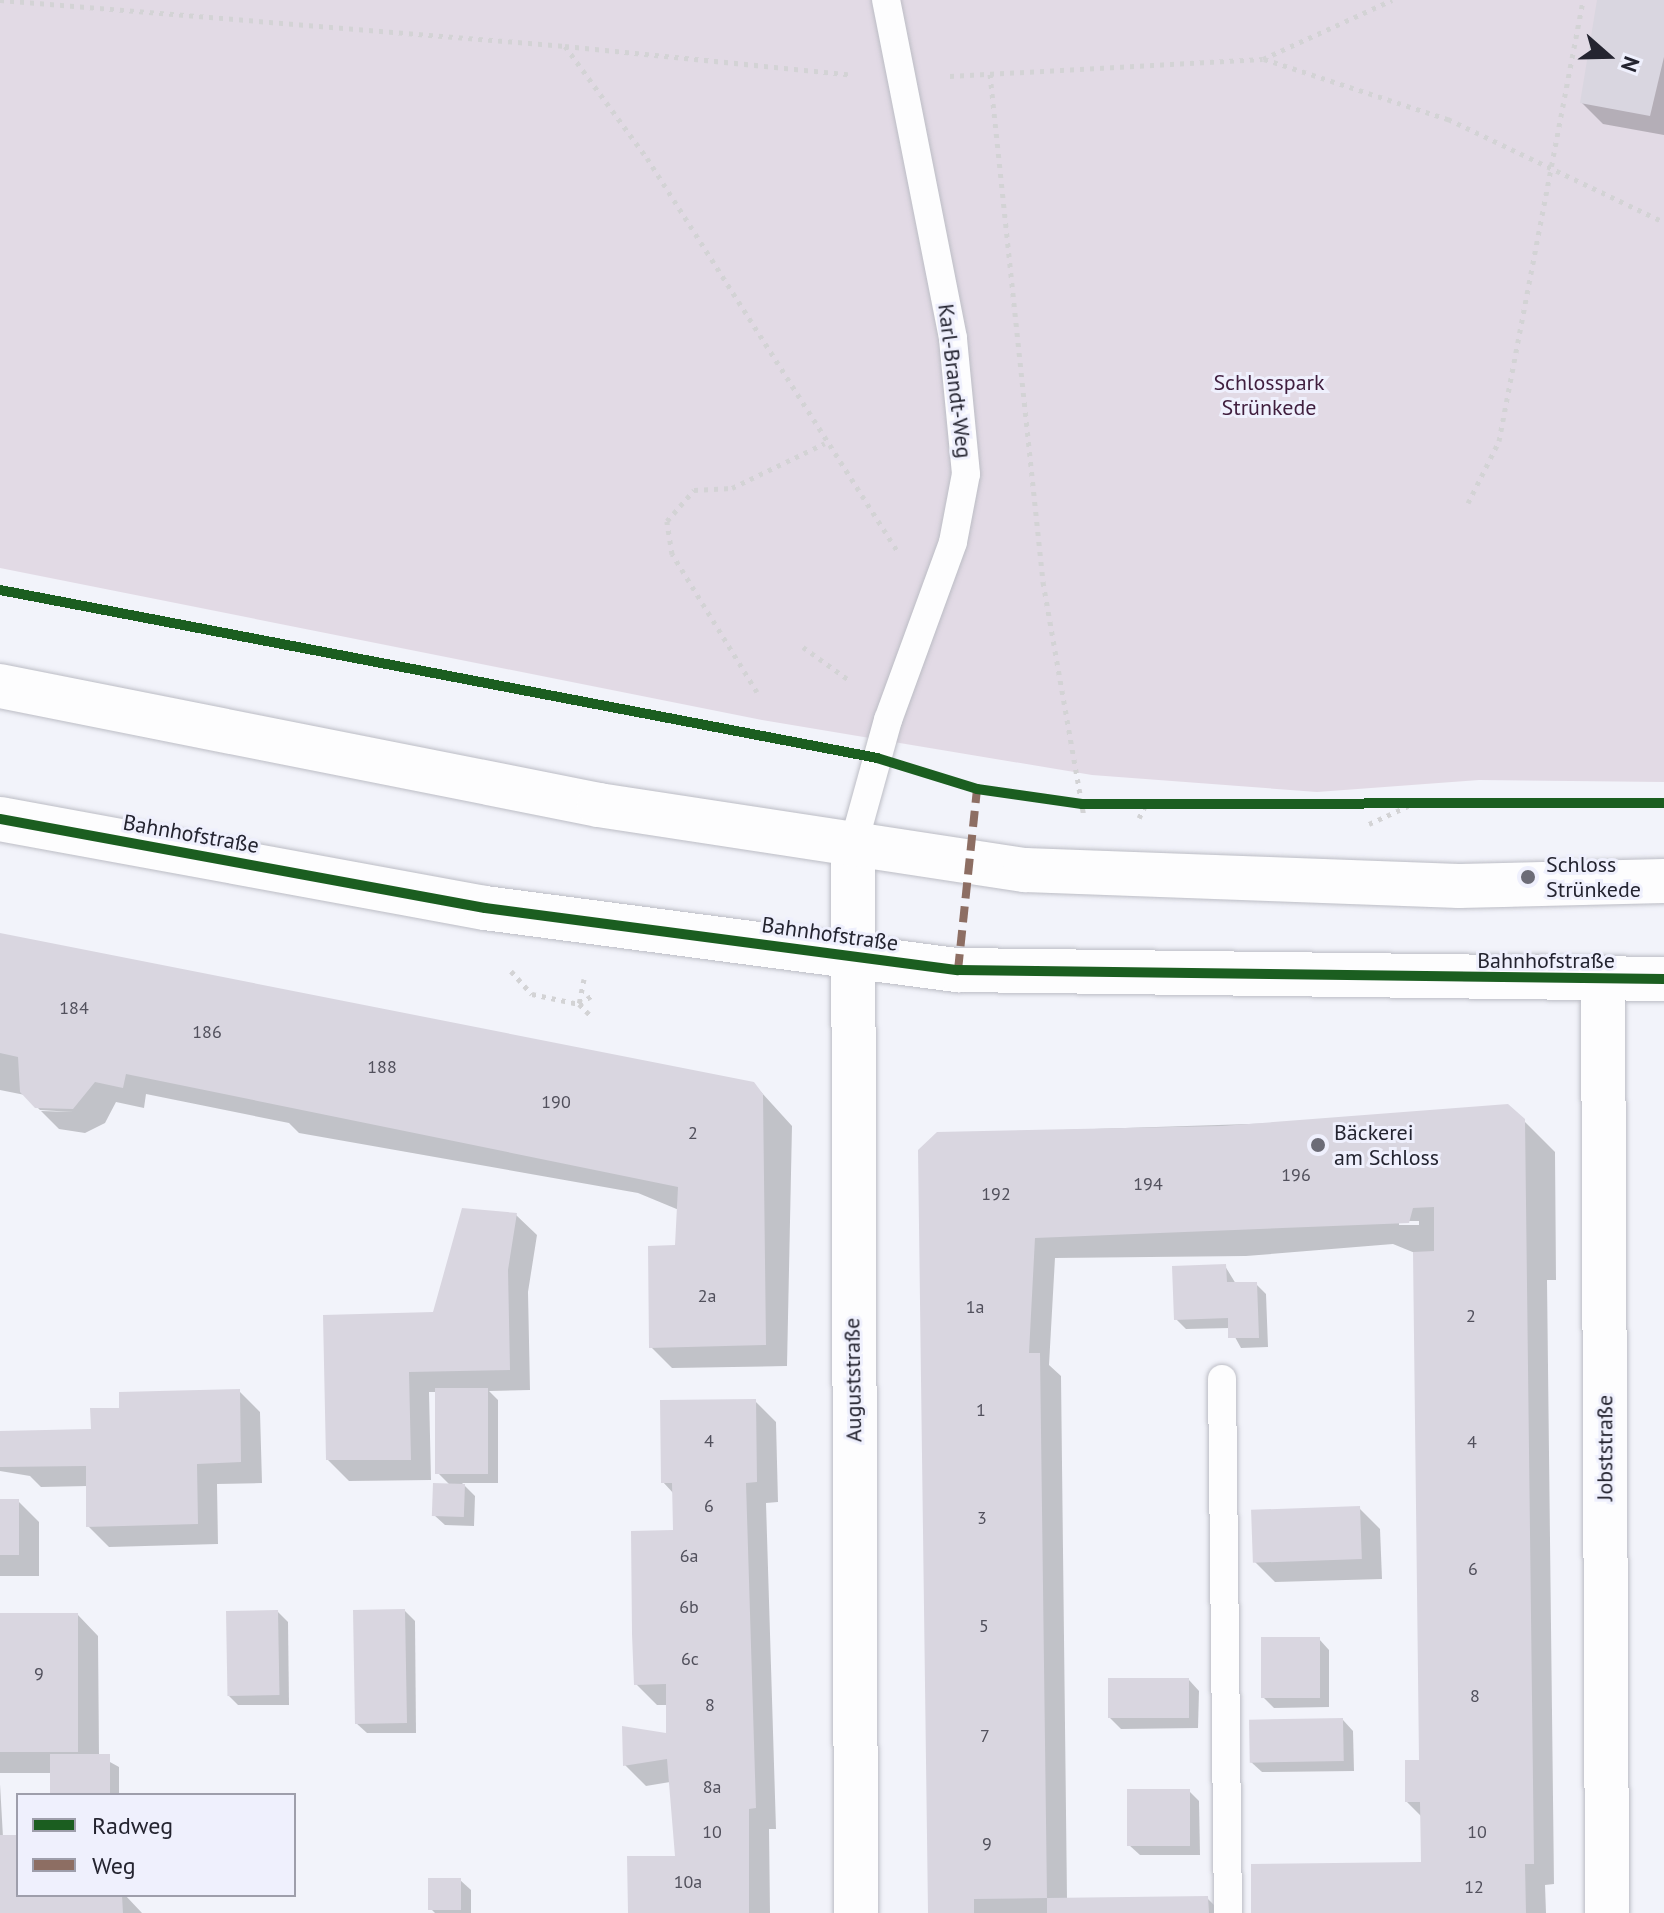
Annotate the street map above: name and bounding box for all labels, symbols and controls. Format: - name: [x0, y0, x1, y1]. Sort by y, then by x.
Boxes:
- north arrow: [1568, 16, 1648, 96]
- text: N: [1615, 53, 1646, 76]
- street label: Karl-Brandt-Weg: [932, 302, 978, 460]
- park label: Schlosspark Strünkede: [1213, 369, 1325, 420]
- street label: Bahnhofstraße: [121, 809, 261, 859]
- place label: Schloss Strünkede: [1546, 851, 1641, 902]
- marker: Schloss Strünkede: [1517, 866, 1539, 888]
- street label: Bahnhofstraße: [760, 911, 900, 957]
- street label: Bahnhofstraße: [1477, 948, 1615, 974]
- house number: 184: [59, 997, 89, 1019]
- house number: 186: [192, 1021, 222, 1043]
- house number: 188: [367, 1056, 397, 1078]
- house number: 190: [541, 1091, 571, 1113]
- place label: Bäckerei am Schloss: [1334, 1119, 1439, 1170]
- house number: 2: [688, 1122, 698, 1144]
- marker: Bäckerei am Schloss: [1309, 1136, 1327, 1154]
- house number: 196: [1281, 1164, 1311, 1186]
- house number: 194: [1133, 1173, 1163, 1195]
- house number: 192: [981, 1183, 1011, 1205]
- house number: 2a: [698, 1285, 716, 1307]
- house number: 1a: [966, 1296, 984, 1318]
- house number: 2: [1466, 1305, 1476, 1327]
- street label: Auguststraße: [839, 1318, 867, 1442]
- street label: Jobststraße: [1592, 1395, 1618, 1501]
- house number: 1: [976, 1399, 986, 1421]
- house number: 4: [704, 1430, 714, 1452]
- house number: 4: [1467, 1431, 1477, 1453]
- house number: 6: [704, 1495, 714, 1517]
- house number: 3: [977, 1507, 987, 1529]
- house number: 6a: [680, 1545, 698, 1567]
- house number: 6: [1468, 1558, 1478, 1580]
- house number: 6b: [679, 1596, 699, 1618]
- house number: 5: [979, 1615, 989, 1637]
- house number: 6c: [681, 1648, 699, 1670]
- house number: 9: [34, 1663, 44, 1685]
- house number: 8: [1470, 1685, 1480, 1707]
- house number: 8: [705, 1694, 715, 1716]
- house number: 7: [980, 1725, 990, 1747]
- house number: 8a: [703, 1776, 721, 1798]
- legend: [16, 1793, 296, 1897]
- text: Radweg: [92, 1810, 173, 1841]
- house number: 10: [702, 1821, 722, 1843]
- house number: 10: [1467, 1821, 1487, 1843]
- house number: 9: [982, 1833, 992, 1855]
- text: Weg: [92, 1850, 136, 1881]
- house number: 10a: [674, 1871, 702, 1893]
- house number: 12: [1464, 1876, 1484, 1898]

